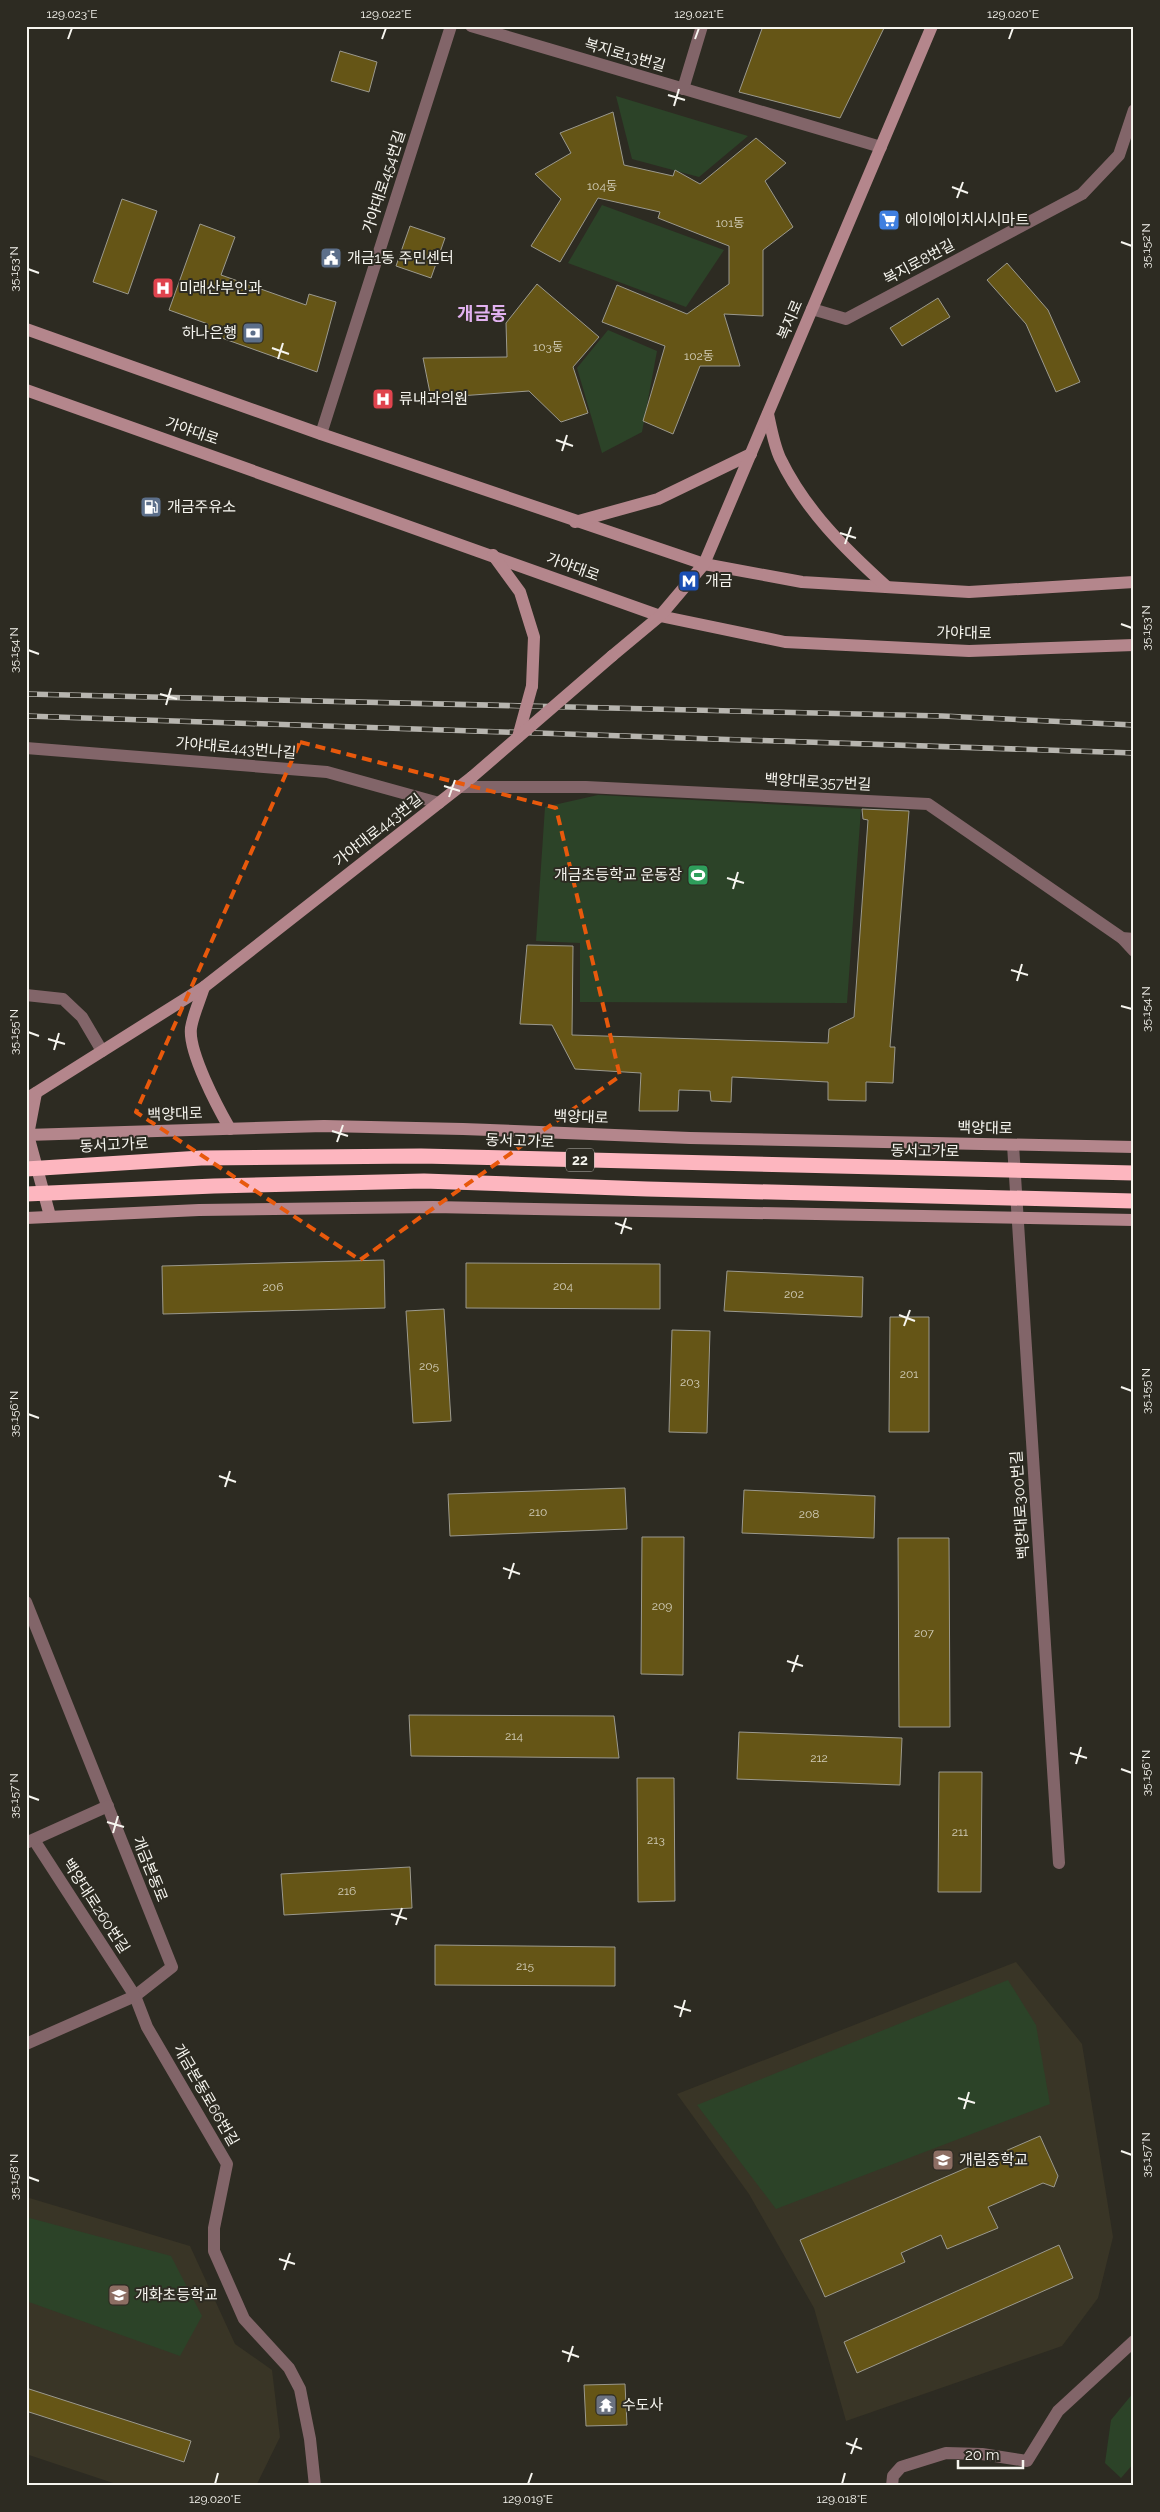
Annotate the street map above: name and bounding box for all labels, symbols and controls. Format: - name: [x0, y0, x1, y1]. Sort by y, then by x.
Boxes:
- text: 129.023°E: [47, 7, 97, 21]
- text: 129.022°E: [361, 7, 411, 21]
- text: 129.021°E: [674, 7, 724, 21]
- text: 129.020°E: [987, 7, 1039, 21]
- street label: 복지로13번길: [582, 35, 668, 75]
- street label: 가야대로454번길: [359, 128, 409, 236]
- house number: 104동: [587, 179, 617, 193]
- supermarket icon: 에이에이치시시마트: [877, 208, 901, 232]
- place label: 에이에이치시시마트: [905, 211, 1029, 229]
- house number: 101동: [716, 216, 744, 230]
- text: 35.152°N: [1139, 223, 1153, 269]
- street label: 복지로8번길: [880, 236, 958, 288]
- text: 35.153°N: [7, 246, 21, 292]
- public building icon: 개금1동 주민센터: [319, 246, 343, 270]
- place label: 개금1동 주민센터: [347, 249, 454, 267]
- hospital icon: 미래산부인과: [151, 276, 175, 300]
- place label: 미래산부인과: [179, 279, 262, 297]
- street label: 복지로: [774, 297, 806, 343]
- district label: 개금동: [457, 303, 507, 324]
- bank icon: 하나은행: [241, 321, 265, 345]
- place label: 하나은행: [182, 324, 237, 342]
- house number: 103동: [533, 340, 563, 354]
- house number: 102동: [684, 349, 714, 363]
- hospital icon: 류내과의원: [371, 387, 395, 411]
- place label: 류내과의원: [399, 390, 468, 408]
- street label: 가야대로: [163, 414, 221, 448]
- fuel station icon: 개금주유소: [139, 495, 163, 519]
- place label: 개금주유소: [167, 498, 236, 516]
- street label: 가야대로: [544, 549, 602, 585]
- metro station icon: 개금: [677, 569, 701, 593]
- place label: 개금: [705, 572, 733, 590]
- text: 35.153°N: [1139, 605, 1153, 651]
- street label: 가야대로: [936, 624, 992, 642]
- text: 35.154°N: [7, 627, 21, 673]
- street label: 가야대로443번나길: [175, 734, 297, 762]
- street label: 백양대로357번길: [764, 770, 872, 794]
- street label: 가야대로443번길: [330, 790, 426, 870]
- sports icon: 개금초등학교 운동장: [686, 863, 710, 887]
- place label: 개금초등학교 운동장: [554, 866, 682, 884]
- text: 35.154°N: [1139, 986, 1153, 1032]
- text: 35.155°N: [7, 1009, 21, 1055]
- street label: 백양대로: [147, 1104, 203, 1124]
- street label: 백양대로: [553, 1107, 609, 1127]
- street label: 백양대로: [957, 1119, 1013, 1137]
- street label: 동서고가로: [485, 1131, 555, 1151]
- street label: 동서고가로: [79, 1134, 149, 1156]
- street label: 동서고가로: [890, 1141, 960, 1161]
- road number: 22: [566, 1148, 594, 1172]
- house number: 204: [553, 1279, 574, 1293]
- house number: 206: [263, 1280, 283, 1294]
- house number: 202: [784, 1287, 804, 1301]
- house number: 205: [419, 1359, 440, 1373]
- house number: 201: [900, 1367, 918, 1381]
- text: 35.155°N: [1139, 1368, 1153, 1414]
- house number: 203: [680, 1375, 700, 1389]
- text: 35.156°N: [7, 1391, 21, 1437]
- street label: 백양대로300번길: [1007, 1450, 1033, 1560]
- house number: 210: [529, 1505, 547, 1519]
- house number: 208: [799, 1507, 819, 1521]
- house number: 209: [652, 1599, 672, 1613]
- house number: 207: [914, 1626, 935, 1640]
- house number: 214: [505, 1729, 523, 1743]
- text: 35.156°N: [1139, 1750, 1153, 1796]
- house number: 212: [810, 1751, 828, 1765]
- text: 35.157°N: [7, 1773, 21, 1819]
- house number: 211: [952, 1825, 968, 1839]
- house number: 213: [647, 1833, 665, 1847]
- street label: 개금본동로: [129, 1834, 171, 1904]
- street label: 백양대로260번길: [59, 1855, 133, 1957]
- house number: 216: [338, 1884, 356, 1898]
- house number: 215: [516, 1959, 534, 1973]
- street label: 개금본동로66번길: [170, 2041, 242, 2149]
- text: 35.157°N: [1139, 2132, 1153, 2178]
- school or university icon: 개림중학교: [931, 2148, 955, 2172]
- place label: 개림중학교: [959, 2151, 1028, 2169]
- text: 35.158°N: [7, 2154, 21, 2200]
- school or university icon: 개화초등학교: [107, 2283, 131, 2307]
- place label: 개화초등학교: [135, 2286, 218, 2304]
- temple icon: 수도사: [594, 2393, 618, 2417]
- place label: 수도사: [622, 2396, 664, 2414]
- scale bar: [958, 2437, 1022, 2469]
- text: 20 m: [965, 2446, 1000, 2464]
- text: 129.020°E: [189, 2492, 241, 2506]
- text: 129.019°E: [503, 2492, 553, 2506]
- text: 129.018°E: [817, 2492, 867, 2506]

